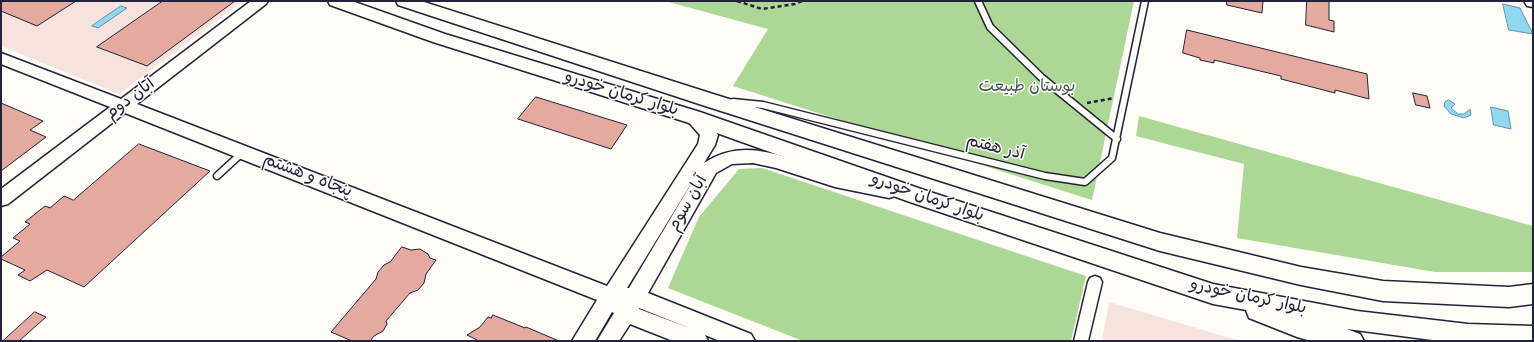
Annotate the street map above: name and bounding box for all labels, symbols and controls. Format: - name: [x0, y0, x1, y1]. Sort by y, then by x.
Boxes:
- street label: بلوار کرمان خودرو: [562, 68, 680, 122]
- street label: آبان دوم: [102, 75, 160, 125]
- park label: بوستان طبیعت: [979, 78, 1075, 98]
- street label: آذر هفتم: [964, 132, 1026, 166]
- street label: پنجاه و هشتم: [260, 151, 354, 203]
- street label: بلوار کرمان خودرو: [868, 170, 986, 228]
- street label: آبان سوم: [665, 172, 713, 236]
- street label: بلوار کرمان خودرو: [1188, 276, 1308, 320]

